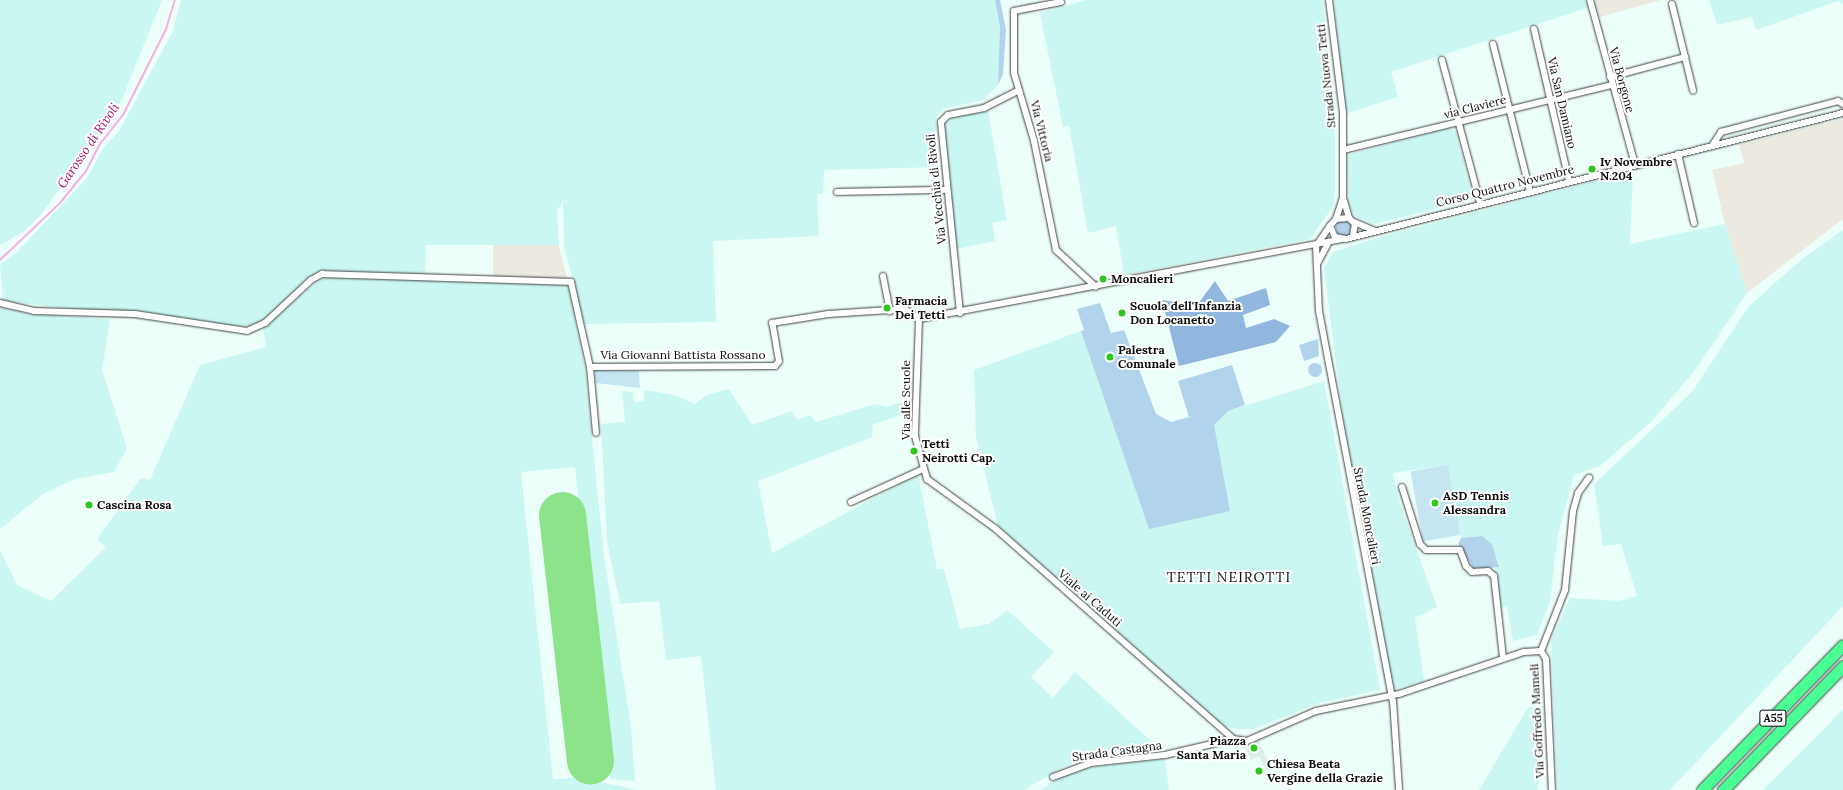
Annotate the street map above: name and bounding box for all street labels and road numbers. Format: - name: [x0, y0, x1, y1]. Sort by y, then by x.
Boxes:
- street label: Strada Nuova Tetti: [1313, 23, 1339, 129]
- street label: Via Borgone: [1606, 46, 1638, 114]
- street label: Via San Damiano: [1544, 56, 1580, 150]
- street label: via Claviere: [1442, 92, 1508, 122]
- street label: Via Vittoria: [1027, 99, 1057, 163]
- street label: Via Vecchia di Rivoli: [923, 133, 949, 245]
- street label: Corso Quattro Novembre: [1435, 162, 1575, 210]
- street label: Via Giovanni Battista Rossano: [600, 348, 766, 362]
- street label: Via alle Scuole: [899, 360, 913, 440]
- street label: Strada Moncalieri: [1351, 466, 1383, 566]
- street label: Viale ai Caduti: [1055, 566, 1125, 630]
- street label: Via Goffredo Mameli: [1527, 663, 1547, 779]
- road number: A55: [1759, 709, 1787, 727]
- street label: Strada Castagna: [1071, 738, 1163, 764]

